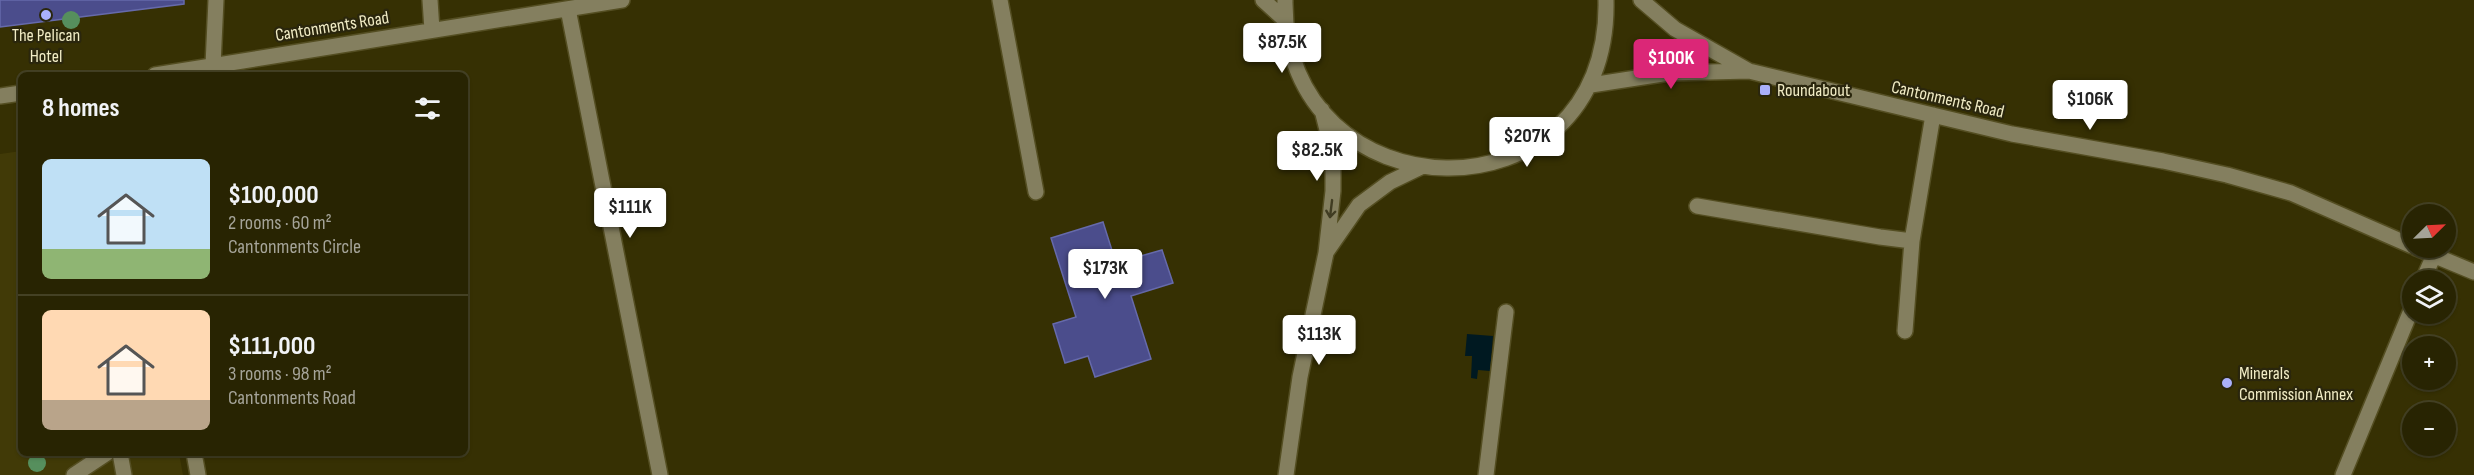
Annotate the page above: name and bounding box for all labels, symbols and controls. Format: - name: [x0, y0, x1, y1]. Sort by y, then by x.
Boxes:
- street label: Cantonments Road: [274, 7, 391, 46]
- marker: The Pelican Hotel: [39, 8, 53, 22]
- pin: $87.5K: [1233, 23, 1331, 74]
- place label: The Pelican Hotel: [12, 25, 80, 67]
- text: $87.5K: [1257, 30, 1307, 54]
- pin: $100K: [1629, 39, 1713, 90]
- text: $100K: [1648, 46, 1694, 70]
- street label: Cantonments Road: [1889, 76, 2006, 123]
- place label: Roundabout: [1777, 80, 1851, 101]
- pin: $106K: [2048, 80, 2132, 131]
- marker: Roundabout: [1758, 83, 1772, 97]
- text: $106K: [2067, 87, 2113, 111]
- icon: filters: [411, 92, 444, 125]
- text: 8 homes: [42, 93, 120, 124]
- pin: $207K: [1485, 117, 1569, 168]
- text: $207K: [1503, 124, 1551, 148]
- pin: $82.5K: [1268, 131, 1366, 182]
- text: $82.5K: [1291, 138, 1343, 162]
- text: $100,000: [228, 180, 319, 211]
- icon: home: [90, 183, 162, 255]
- pin: $111K: [588, 188, 672, 239]
- text: $111K: [608, 195, 652, 219]
- one-way arrow: [1325, 199, 1336, 219]
- north arrow: [2402, 204, 2456, 258]
- map controls: [2402, 204, 2456, 456]
- text: 2 rooms · 60 m²: [228, 211, 332, 235]
- text: Cantonments Circle: [228, 235, 361, 259]
- pin: $173K: [1063, 249, 1147, 300]
- text: $173K: [1082, 256, 1128, 280]
- button: layers: [2402, 270, 2456, 324]
- pin: $113K: [1277, 315, 1361, 366]
- text: $113K: [1297, 322, 1341, 346]
- text: $111,000: [228, 331, 315, 362]
- icon: home: [90, 334, 162, 406]
- button: +: [2402, 336, 2456, 390]
- text: 3 rooms · 98 m²: [228, 362, 332, 386]
- place label: Minerals Commission Annex: [2239, 363, 2353, 405]
- marker: Minerals Commission Annex: [2220, 376, 2234, 390]
- text: Cantonments Road: [228, 386, 356, 410]
- button: −: [2402, 402, 2456, 456]

